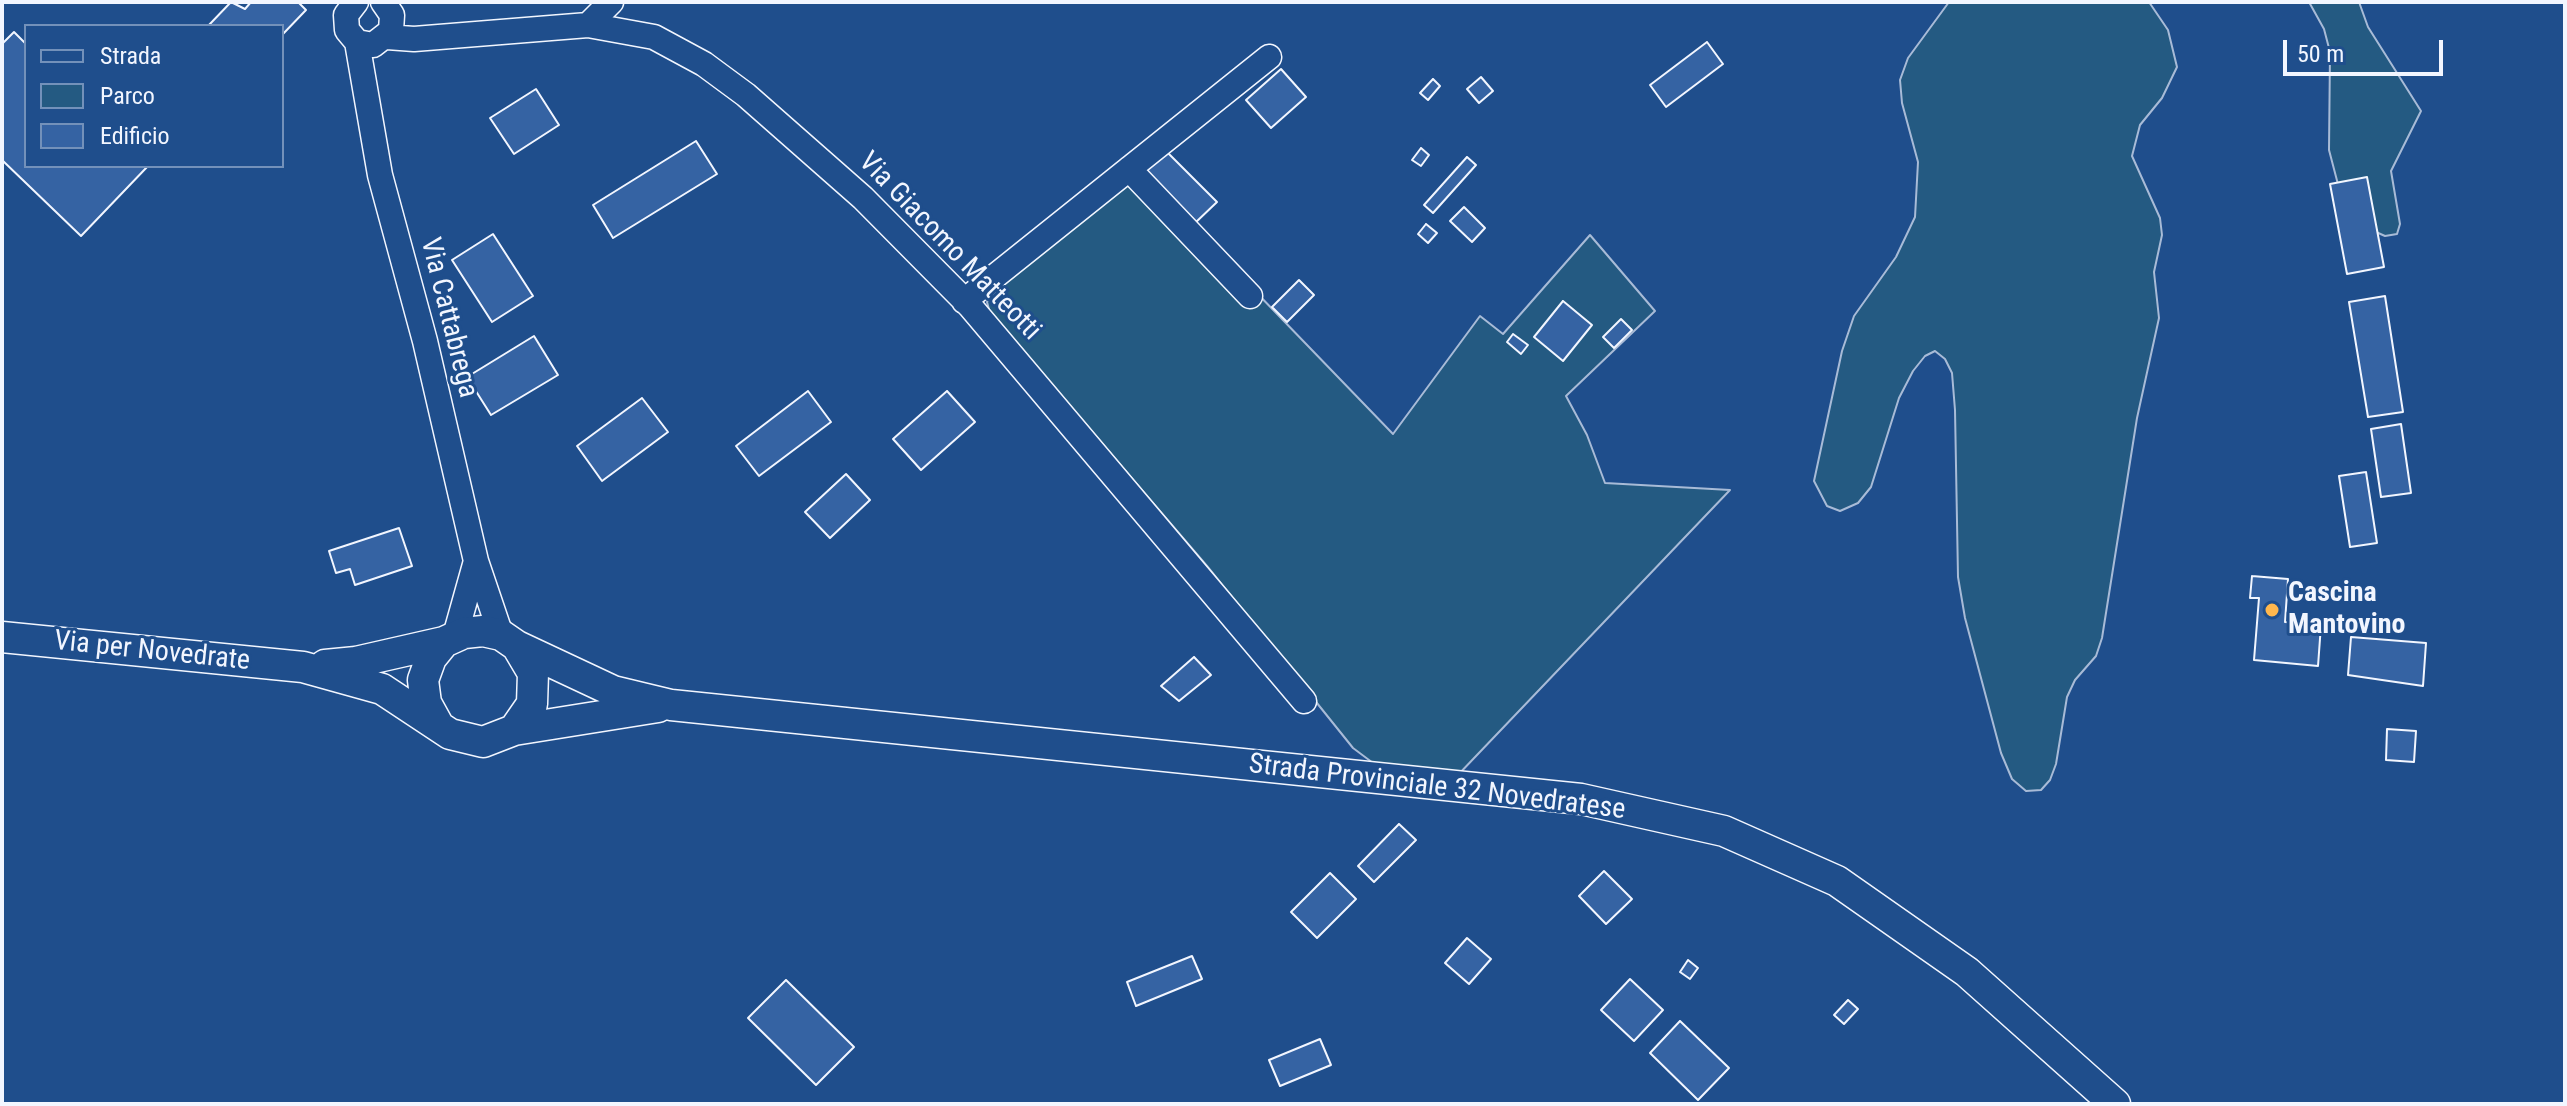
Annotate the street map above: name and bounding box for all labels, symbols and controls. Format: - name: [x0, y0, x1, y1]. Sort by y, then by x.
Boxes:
- legend: [24, 24, 284, 168]
- scale bar: [2287, 24, 2447, 74]
- text: 50 m: [2297, 40, 2344, 68]
- text: Strada: [100, 42, 161, 70]
- text: Parco: [100, 82, 155, 110]
- text: Edificio: [100, 122, 170, 150]
- street label: Via Giacomo Matteotti: [851, 146, 1047, 348]
- street label: Via Cattabrega: [412, 235, 484, 401]
- place label: Cascina Mantovino: [2288, 577, 2405, 643]
- marker: Cascina Mantovino: [2263, 601, 2281, 619]
- street label: Via per Novedrate: [52, 625, 252, 679]
- street label: Strada Provinciale 32 Novedratese: [1247, 748, 1627, 828]

